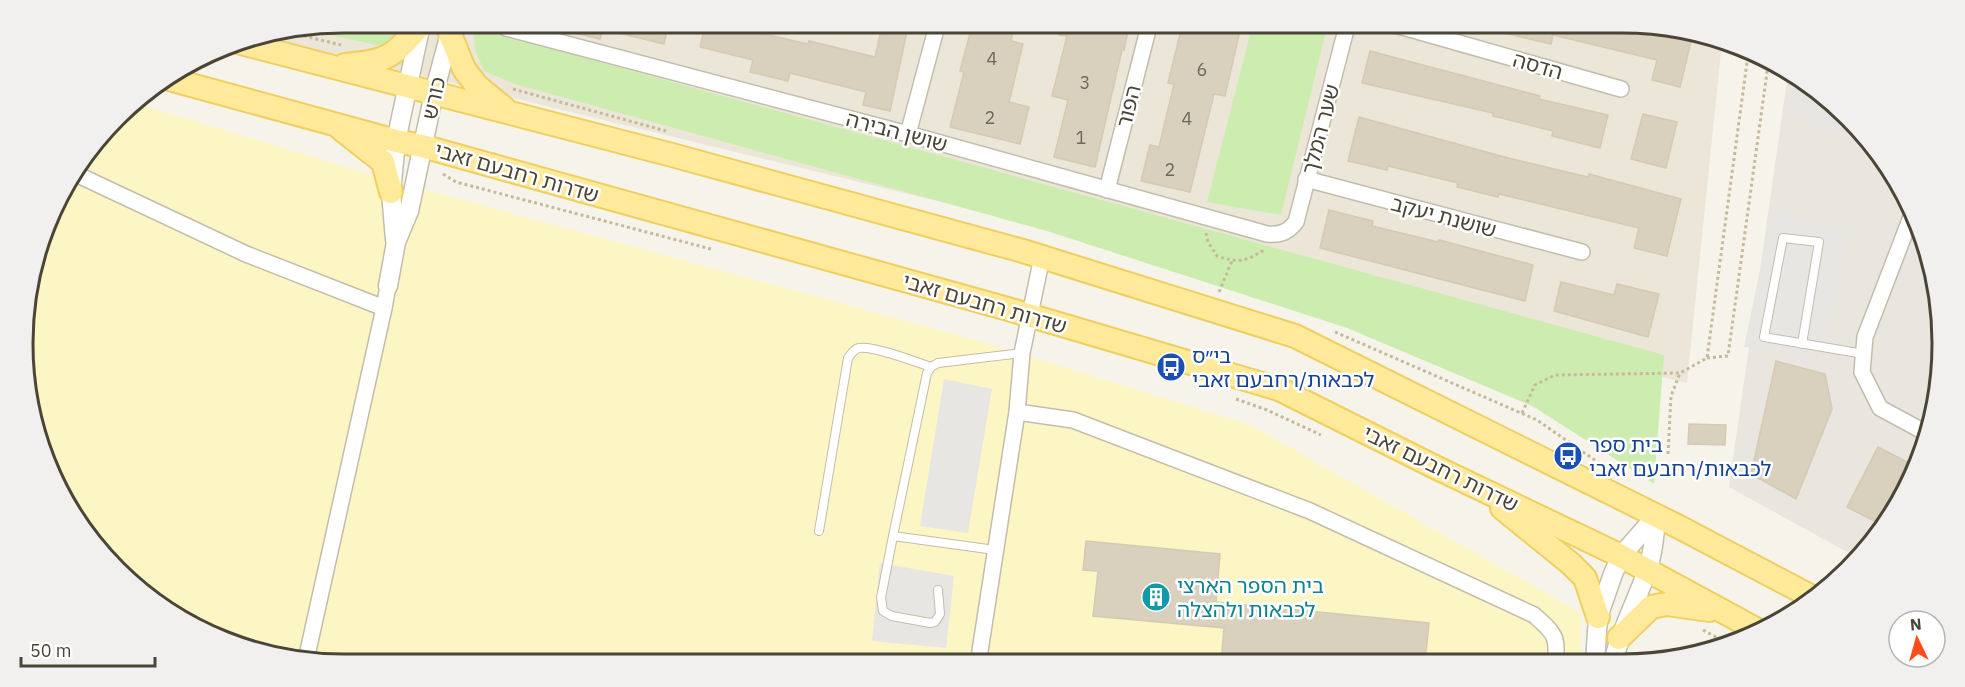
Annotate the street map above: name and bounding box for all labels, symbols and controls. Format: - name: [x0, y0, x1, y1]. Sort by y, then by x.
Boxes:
- street label: הדסה: [1510, 45, 1566, 85]
- house number: 4: [987, 47, 998, 70]
- house number: 6: [1197, 58, 1207, 81]
- house number: 3: [1080, 71, 1090, 94]
- street label: כורש: [414, 74, 452, 122]
- street label: שער המלך: [1295, 81, 1345, 177]
- street label: הפור: [1109, 82, 1147, 130]
- street label: שושן הבירה: [843, 104, 951, 158]
- house number: 2: [985, 106, 995, 129]
- house number: 4: [1182, 107, 1193, 130]
- house number: 1: [1076, 126, 1086, 149]
- street label: שדרות רחבעם זאבי: [432, 135, 602, 209]
- house number: 2: [1165, 158, 1175, 181]
- street label: שושנת יעקב: [1388, 188, 1500, 244]
- street label: שדרות רחבעם זאבי: [900, 266, 1070, 340]
- place label: בי״ס לכבאות/רחבעם זאבי: [1192, 341, 1374, 393]
- bus stop icon: בי״ס לכבאות/רחבעם זאבי: [1155, 351, 1187, 383]
- street label: שדרות רחבעם זאבי: [1359, 418, 1523, 518]
- place label: בית ספר לכבאות/רחבעם זאבי: [1589, 430, 1771, 482]
- bus stop icon: בית ספר לכבאות/רחבעם זאבי: [1552, 440, 1584, 472]
- place label: בית הספר הארצי לכבאות ולהצלה: [1177, 571, 1324, 623]
- building icon: בית הספר הארצי לכבאות ולהצלה: [1140, 581, 1172, 613]
- north arrow: [1887, 609, 1947, 669]
- text: N: [1909, 614, 1922, 635]
- scale bar: [21, 630, 154, 668]
- text: 50 m: [30, 639, 72, 662]

